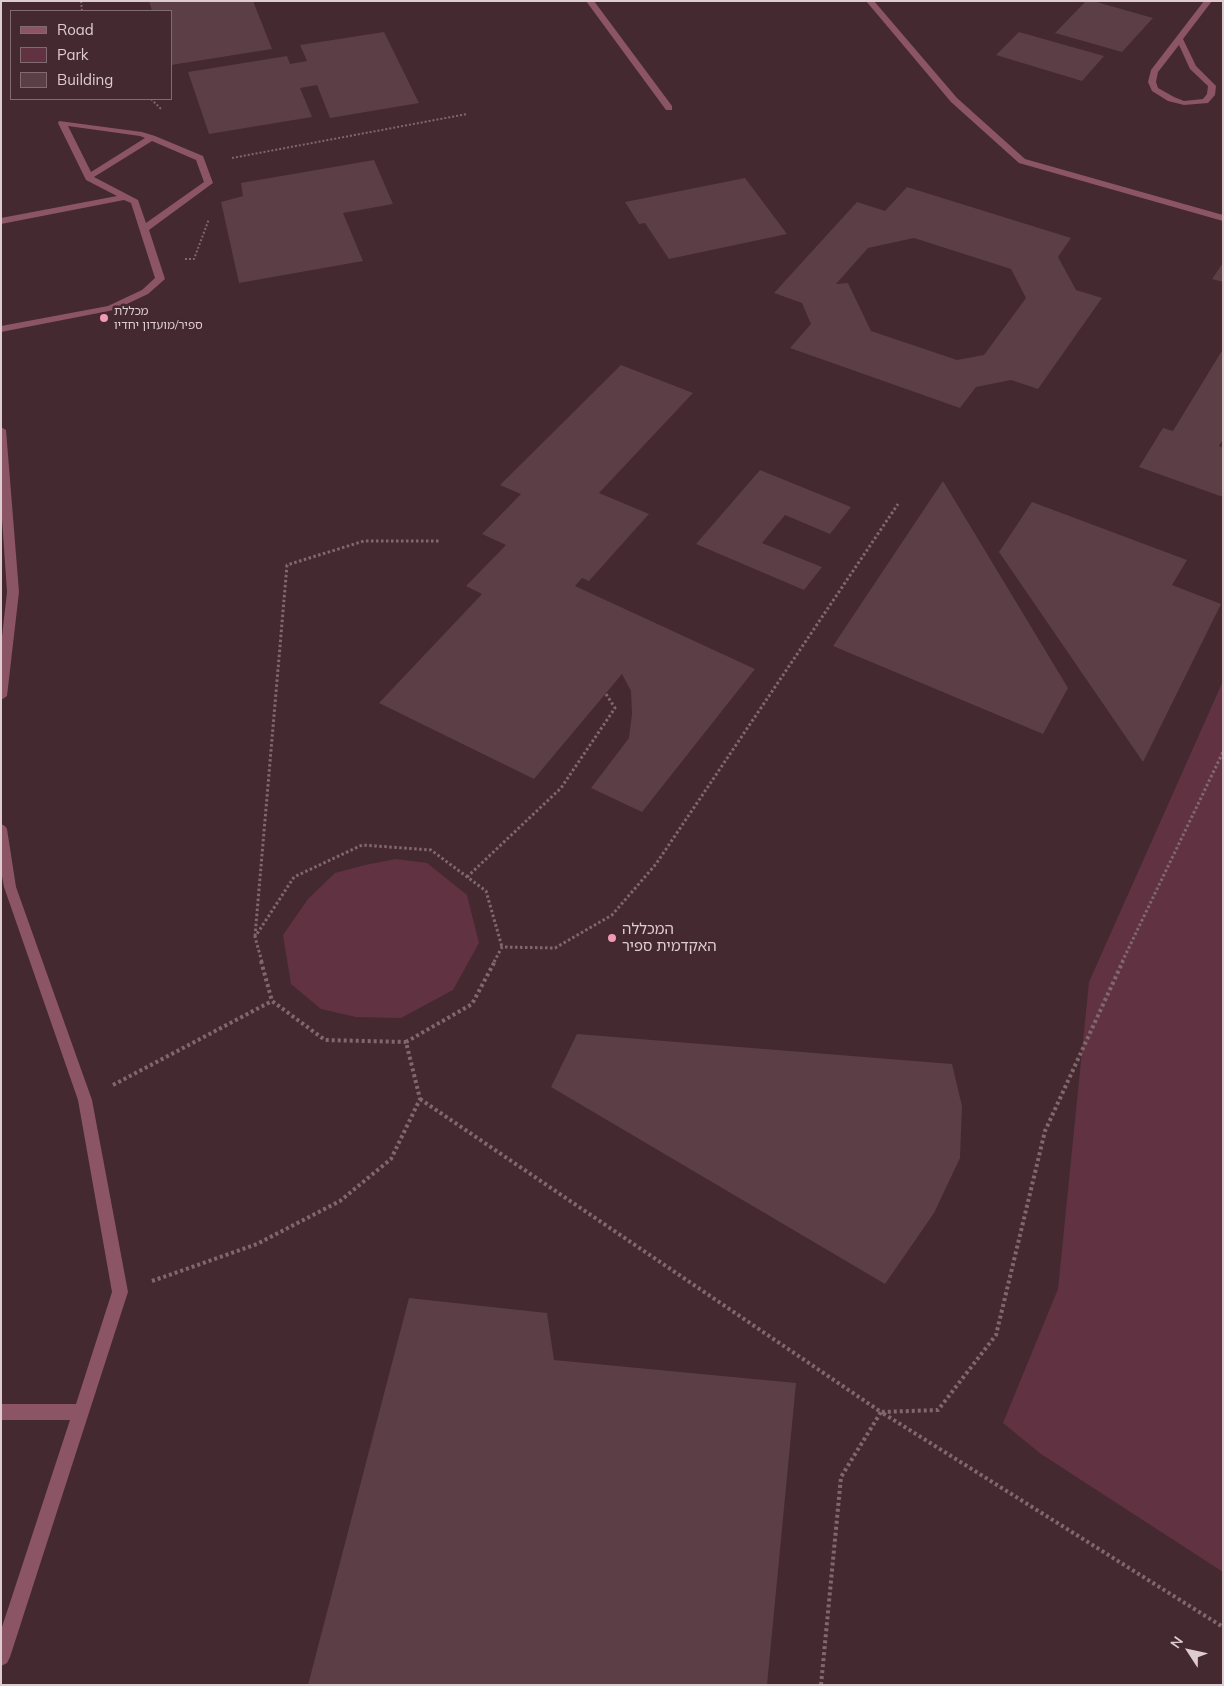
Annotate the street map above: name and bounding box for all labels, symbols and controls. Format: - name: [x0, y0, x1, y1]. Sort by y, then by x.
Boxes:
- legend: [10, 10, 172, 100]
- text: Road: [57, 20, 94, 39]
- text: Park: [57, 45, 89, 64]
- text: Building: [57, 70, 113, 89]
- place label: מכללת ספיר/מועדון יחדיו: [114, 304, 203, 332]
- marker: מכללת ספיר/מועדון יחדיו: [98, 312, 110, 324]
- place label: המכללה האקדמית ספיר: [622, 920, 717, 955]
- marker: המכללה האקדמית ספיר: [606, 932, 618, 944]
- north arrow: [1164, 1626, 1214, 1676]
- text: N: [1166, 1633, 1187, 1652]

